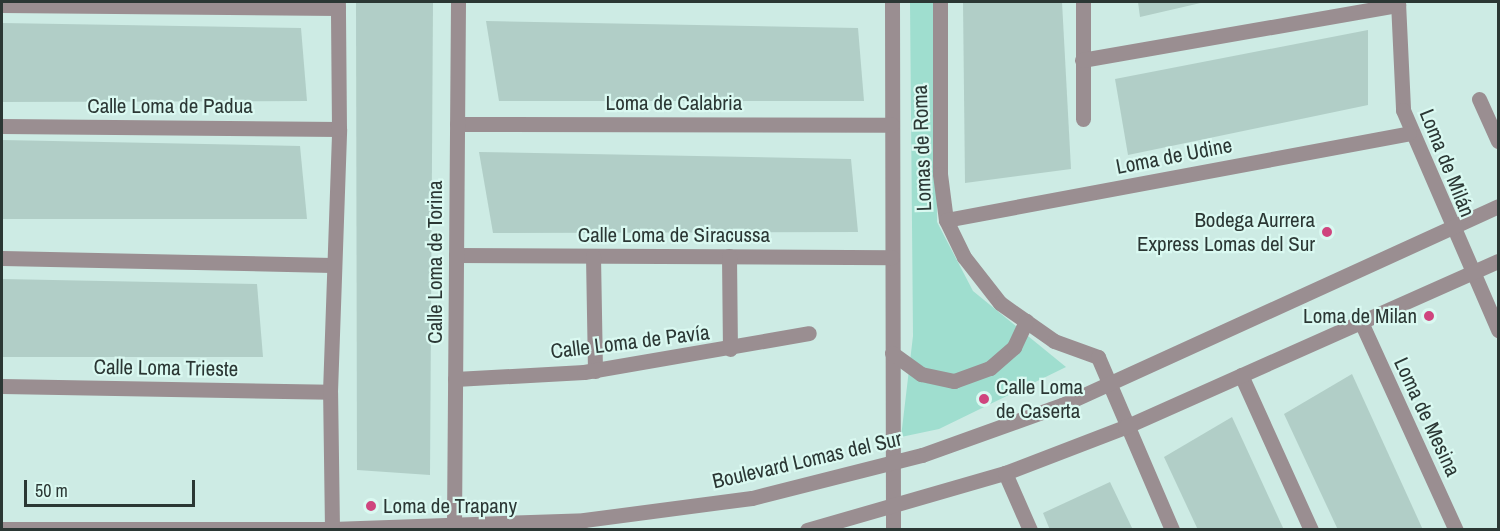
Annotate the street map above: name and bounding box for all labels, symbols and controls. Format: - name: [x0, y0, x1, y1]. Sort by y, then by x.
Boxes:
- street label: Lomas de Roma: [907, 84, 937, 212]
- street label: Loma de Calabria: [606, 90, 742, 116]
- street label: Calle Loma de Padua: [87, 93, 253, 119]
- street label: Loma de Milán: [1414, 105, 1480, 221]
- street label: Loma de Udine: [1114, 132, 1234, 180]
- street label: Calle Loma de Torina: [422, 180, 448, 344]
- place label: Bodega Aurrera Express Lomas del Sur: [1137, 207, 1315, 257]
- street label: Calle Loma de Siracussa: [578, 222, 770, 248]
- marker: Bodega Aurrera Express Lomas del Sur: [1320, 225, 1334, 239]
- place label: Loma de Milan: [1303, 303, 1417, 329]
- marker: Loma de Milan: [1422, 309, 1436, 323]
- street label: Calle Loma de Pavía: [549, 320, 711, 364]
- street label: Calle Loma Trieste: [93, 354, 239, 382]
- street label: Loma de Mesina: [1388, 354, 1466, 480]
- place label: Calle Loma de Caserta: [996, 374, 1083, 424]
- marker: Calle Loma de Caserta: [977, 392, 991, 406]
- street label: Boulevard Lomas del Sur: [710, 426, 904, 494]
- scale bar: [27, 468, 198, 506]
- text: 50 m: [35, 478, 68, 503]
- place label: Loma de Trapany: [383, 493, 517, 519]
- marker: Loma de Trapany: [364, 499, 378, 513]

